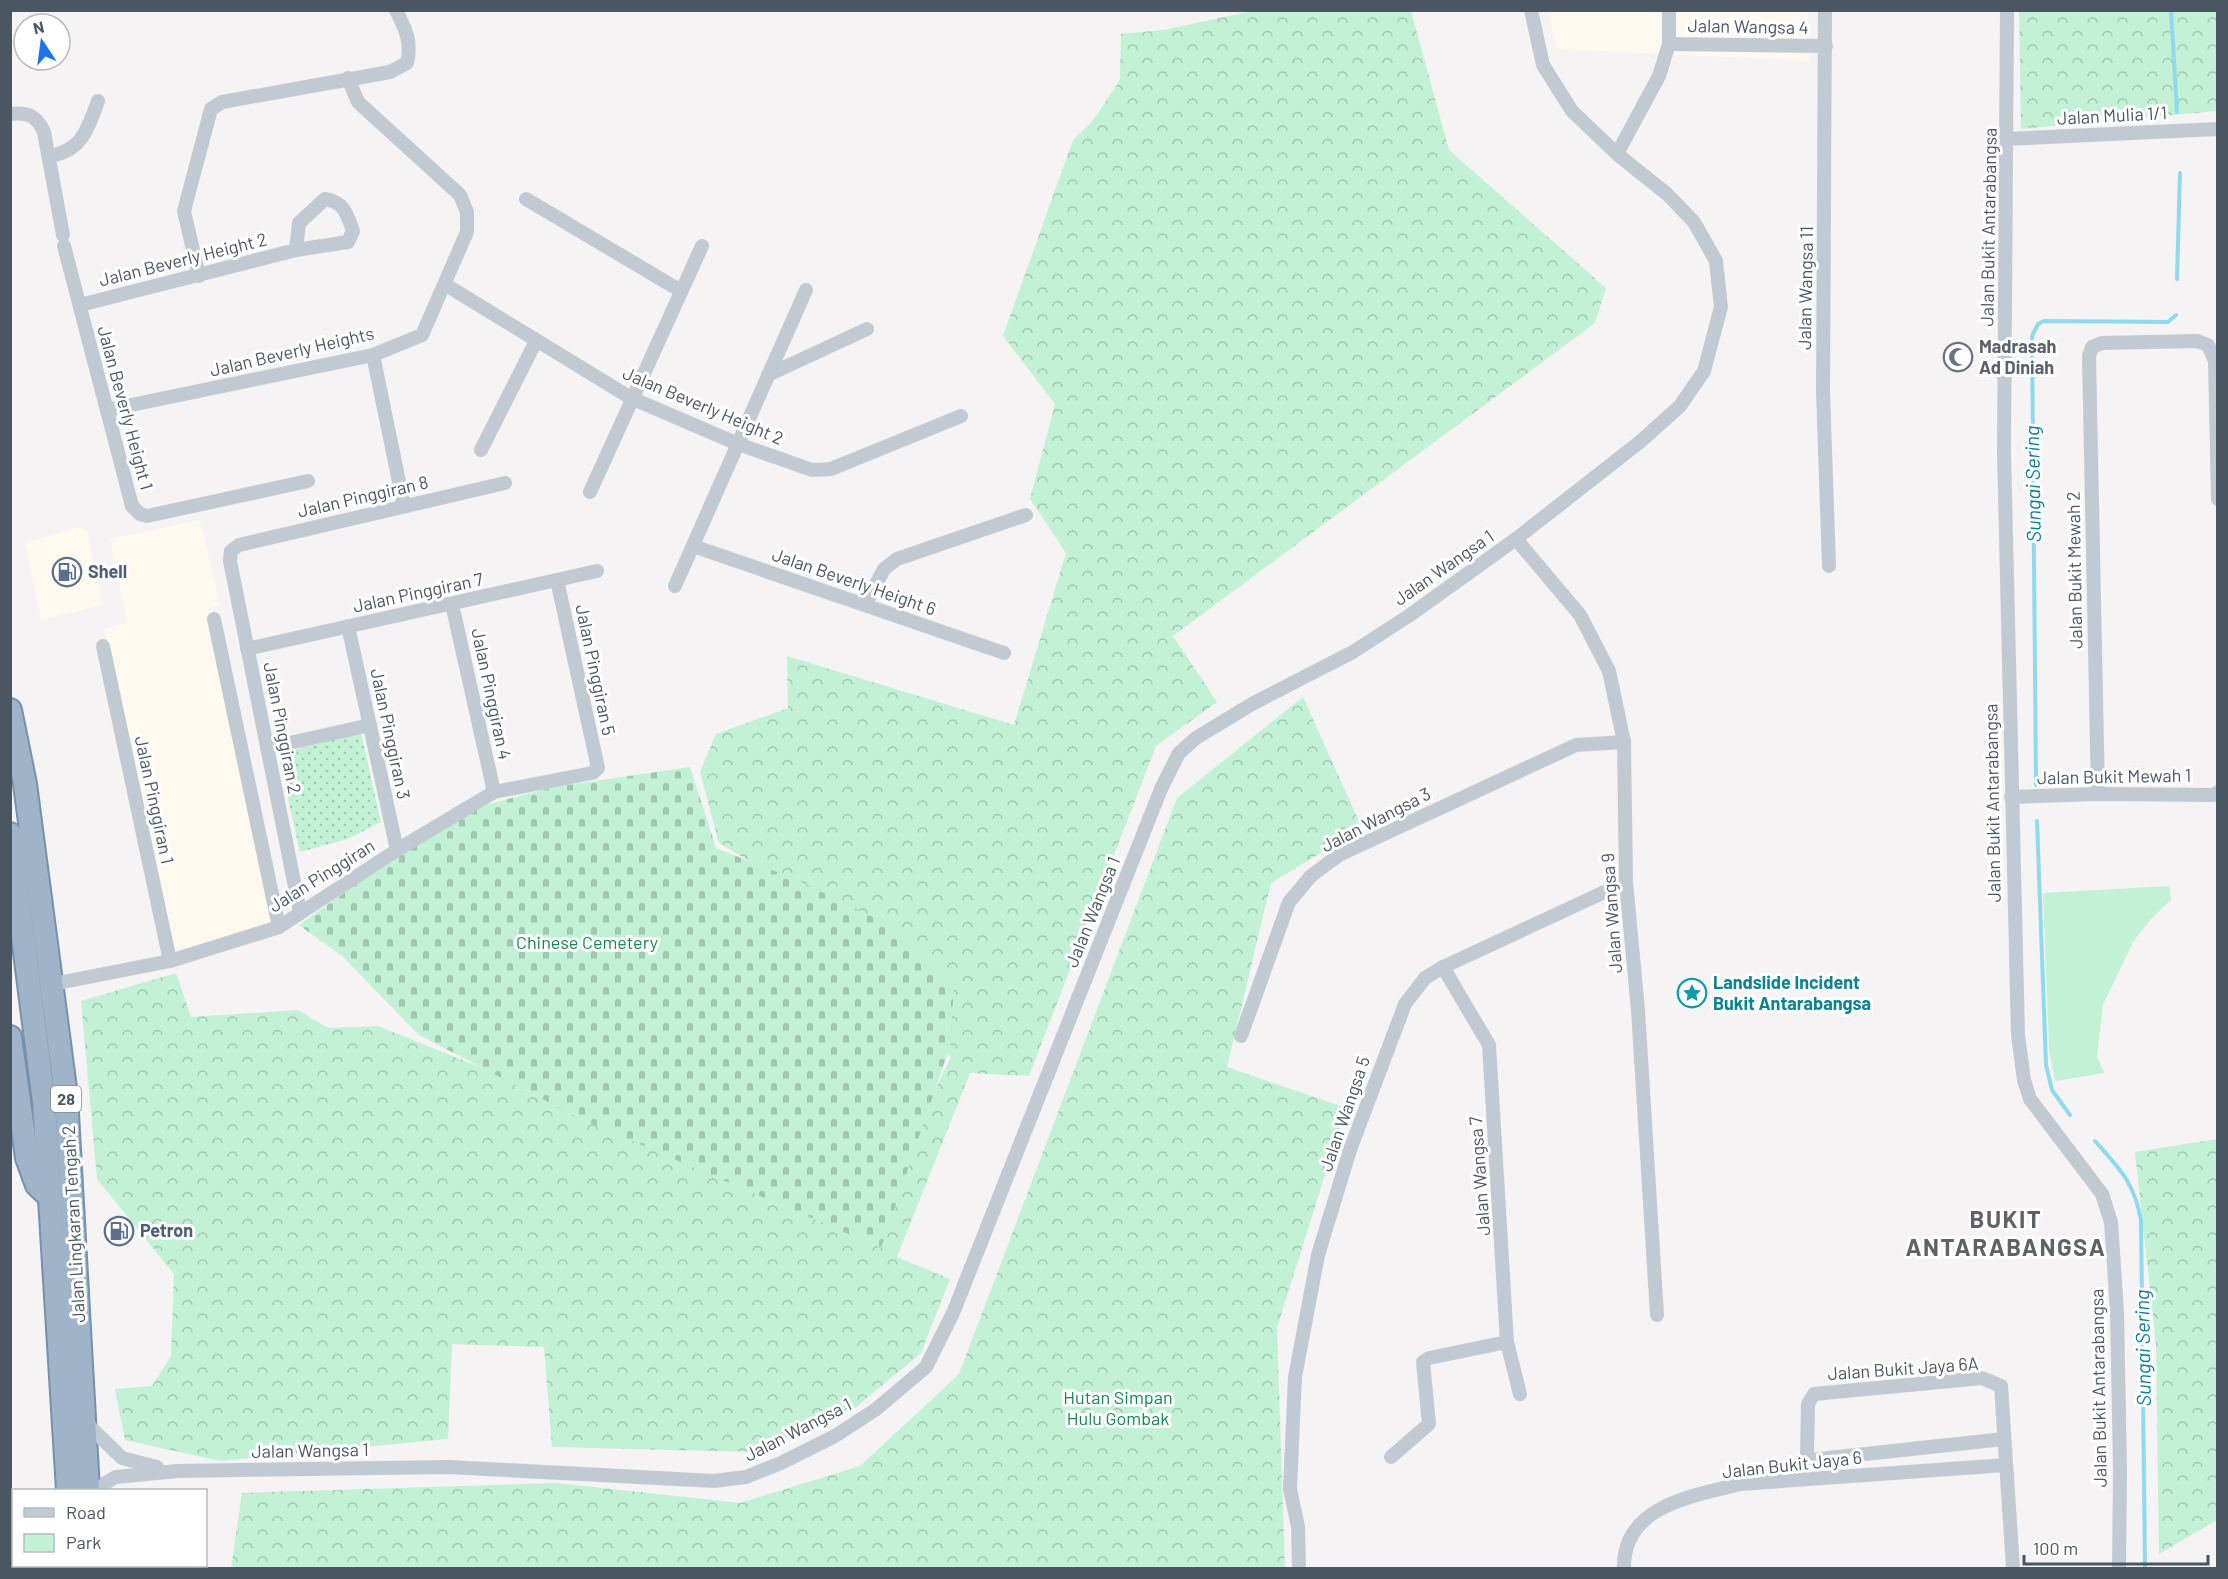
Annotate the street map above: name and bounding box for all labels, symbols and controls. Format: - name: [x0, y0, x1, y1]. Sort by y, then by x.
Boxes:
- north arrow: [12, 12, 72, 72]
- street label: Jalan Wangsa 4: [1687, 14, 1809, 38]
- text: N: [31, 16, 46, 37]
- street label: Jalan Mulia 1/1: [2056, 101, 2167, 129]
- street label: Jalan Bukit Antarabangsa: [1975, 127, 2001, 327]
- street label: Jalan Wangsa 11: [1793, 226, 1817, 350]
- street label: Jalan Beverly Height 2: [96, 228, 269, 291]
- street label: Jalan Beverly Heights: [208, 321, 376, 381]
- street label: Jalan Beverly Height 1: [93, 323, 158, 492]
- place label: Madrasah Ad Diniah: [1979, 335, 2056, 378]
- mosque icon: Madrasah Ad Diniah: [1942, 341, 1974, 373]
- street label: Jalan Beverly Height 2: [620, 361, 787, 449]
- water label: Sungai Sering: [2019, 426, 2045, 542]
- street label: Jalan Pinggiran 8: [295, 470, 430, 522]
- street label: Jalan Bukit Mewah 2: [2062, 491, 2086, 649]
- street label: Jalan Wangsa 1: [1389, 525, 1498, 610]
- street label: Jalan Beverly Height 6: [769, 543, 939, 619]
- fuel station icon: Shell: [51, 556, 83, 588]
- place label: Shell: [88, 560, 127, 582]
- street label: Jalan Pinggiran 7: [351, 567, 485, 617]
- street label: Jalan Pinggiran 5: [571, 602, 621, 737]
- street label: Jalan Pinggiran 4: [467, 626, 517, 762]
- street label: Jalan Pinggiran 2: [259, 660, 307, 796]
- street label: Jalan Pinggiran 3: [366, 666, 416, 801]
- street label: Jalan Bukit Antarabangsa: [1979, 703, 2005, 903]
- street label: Jalan Pinggiran 1: [131, 734, 179, 866]
- street label: Jalan Bukit Mewah 1: [2037, 764, 2191, 788]
- street label: Jalan Wangsa 3: [1317, 782, 1434, 856]
- street label: Jalan Pinggiran: [265, 834, 378, 916]
- street label: Jalan Wangsa 9: [1596, 852, 1626, 974]
- street label: Jalan Wangsa 1: [1060, 853, 1124, 970]
- park label: Chinese Cemetery: [516, 931, 658, 953]
- place label: Landslide Incident Bukit Antarabangsa: [1713, 971, 1871, 1014]
- place icon: Landslide Incident Bukit Antarabangsa: [1676, 977, 1708, 1009]
- street label: Jalan Wangsa 5: [1314, 1053, 1374, 1174]
- road number: 28: [51, 1086, 81, 1112]
- street label: Jalan Wangsa 7: [1464, 1115, 1494, 1236]
- street label: Jalan Lingkaran Tengah 2: [57, 1125, 89, 1323]
- district label: BUKIT ANTARABANGSA: [1906, 1204, 2106, 1261]
- fuel station icon: Petron: [103, 1215, 135, 1247]
- place label: Petron: [140, 1219, 193, 1241]
- street label: Jalan Bukit Antarabangsa: [2085, 1288, 2111, 1488]
- water label: Sungai Sering: [2129, 1290, 2155, 1406]
- street label: Jalan Bukit Jaya 6A: [1827, 1352, 1979, 1384]
- park label: Hutan Simpan Hulu Gombak: [1063, 1386, 1173, 1429]
- street label: Jalan Wangsa 1: [740, 1393, 855, 1466]
- street label: Jalan Wangsa 1: [251, 1438, 369, 1462]
- street label: Jalan Bukit Jaya 6: [1721, 1446, 1863, 1482]
- legend: [12, 1489, 207, 1567]
- text: Road: [66, 1501, 106, 1523]
- scale bar: [2024, 1528, 2208, 1566]
- text: Park: [66, 1531, 101, 1553]
- text: 100 m: [2033, 1537, 2078, 1559]

